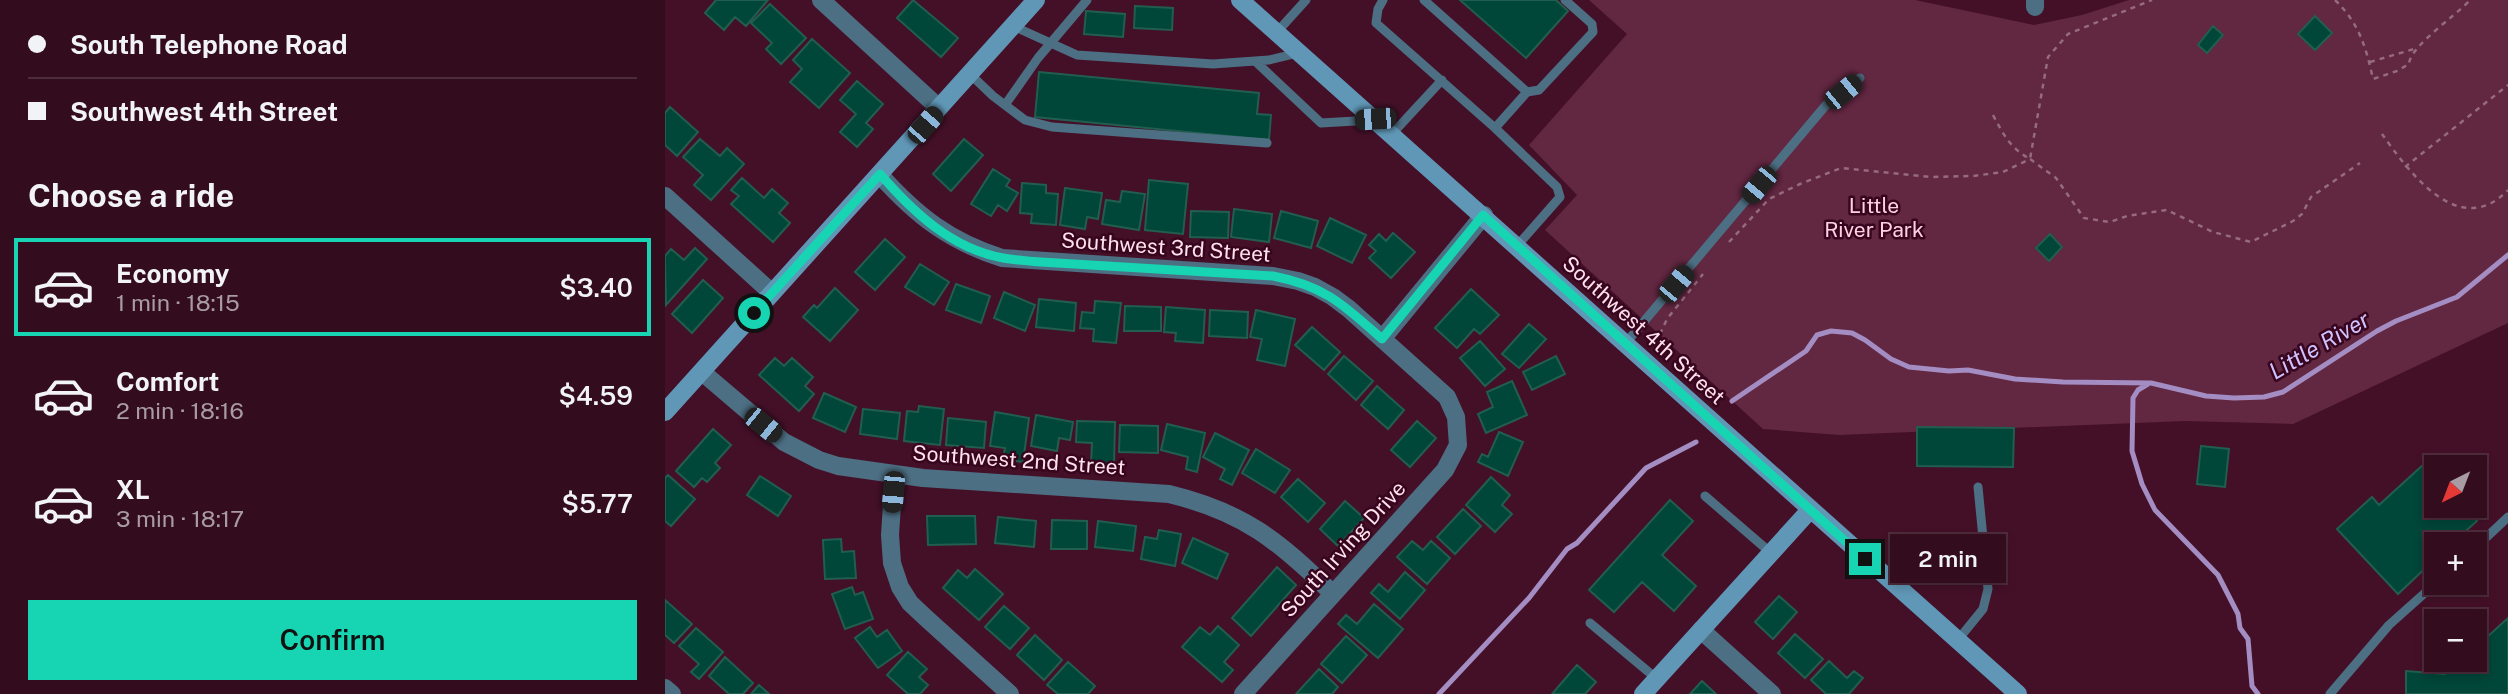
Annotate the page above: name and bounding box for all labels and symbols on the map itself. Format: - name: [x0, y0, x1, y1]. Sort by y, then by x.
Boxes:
- car: [1821, 71, 1866, 113]
- car: [904, 102, 947, 148]
- car: [1354, 107, 1397, 131]
- car: [1738, 162, 1781, 208]
- park label: Little River Park: [1824, 193, 1924, 242]
- street label: Southwest 3rd Street: [1060, 227, 1272, 267]
- street label: Southwest 4th Street: [1558, 251, 1730, 409]
- car: [1655, 261, 1698, 307]
- route start: [738, 297, 770, 329]
- water label: Little River: [2264, 305, 2374, 385]
- car: [741, 404, 786, 446]
- street label: Southwest 2nd Street: [912, 440, 1126, 480]
- north arrow: [2424, 455, 2487, 518]
- car: [881, 470, 906, 514]
- street label: South Irving Drive: [1275, 476, 1411, 622]
- callout: 2 min: [1889, 534, 2005, 584]
- route end: [1849, 543, 1881, 575]

